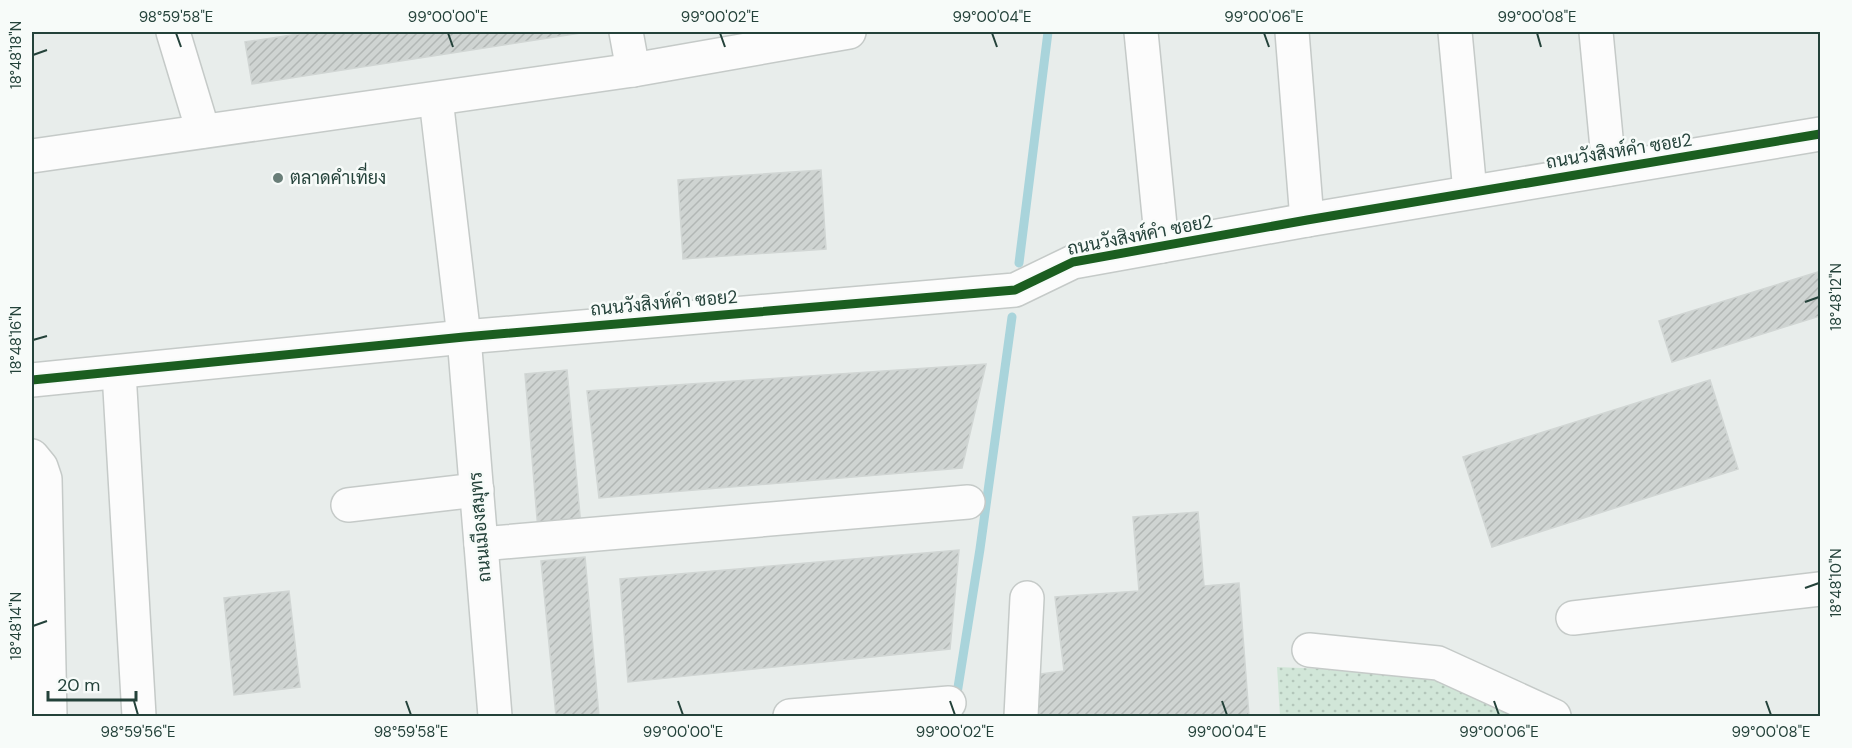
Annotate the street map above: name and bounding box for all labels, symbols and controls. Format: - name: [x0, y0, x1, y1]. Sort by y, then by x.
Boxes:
- text: 98°59'58"E: [139, 7, 213, 27]
- text: 99°00'00"E: [408, 7, 488, 27]
- text: 99°00'02"E: [681, 7, 759, 27]
- text: 99°00'04"E: [952, 7, 1032, 27]
- text: 99°00'06"E: [1224, 7, 1304, 27]
- text: 99°00'08"E: [1497, 7, 1577, 27]
- text: 18°48'18"N: [6, 21, 26, 89]
- street label: ถนนวังสิงห์คำ ซอย2: [1544, 127, 1694, 174]
- place label: ตลาดคำเที่ยง: [290, 162, 386, 190]
- marker: ตลาดคำเที่ยง: [271, 171, 285, 185]
- street label: ถนนวังสิงห์คำ ซอย2: [1065, 208, 1215, 261]
- text: 18°48'12"N: [1826, 263, 1846, 331]
- street label: ถนนวังสิงห์คำ ซอย2: [589, 284, 739, 321]
- text: 18°48'16"N: [6, 306, 26, 374]
- street label: ถนนเมืองสมุทร: [463, 470, 497, 583]
- text: 18°48'10"N: [1826, 548, 1846, 618]
- text: 18°48'14"N: [6, 592, 26, 660]
- scale bar: [48, 664, 136, 702]
- text: 20 m: [57, 673, 100, 697]
- text: 98°59'56"E: [101, 722, 175, 742]
- text: 98°59'58"E: [374, 722, 448, 742]
- text: 99°00'00"E: [643, 722, 723, 742]
- text: 99°00'02"E: [916, 722, 994, 742]
- text: 99°00'04"E: [1187, 722, 1267, 742]
- text: 99°00'06"E: [1459, 722, 1539, 742]
- text: 99°00'08"E: [1731, 722, 1811, 742]

